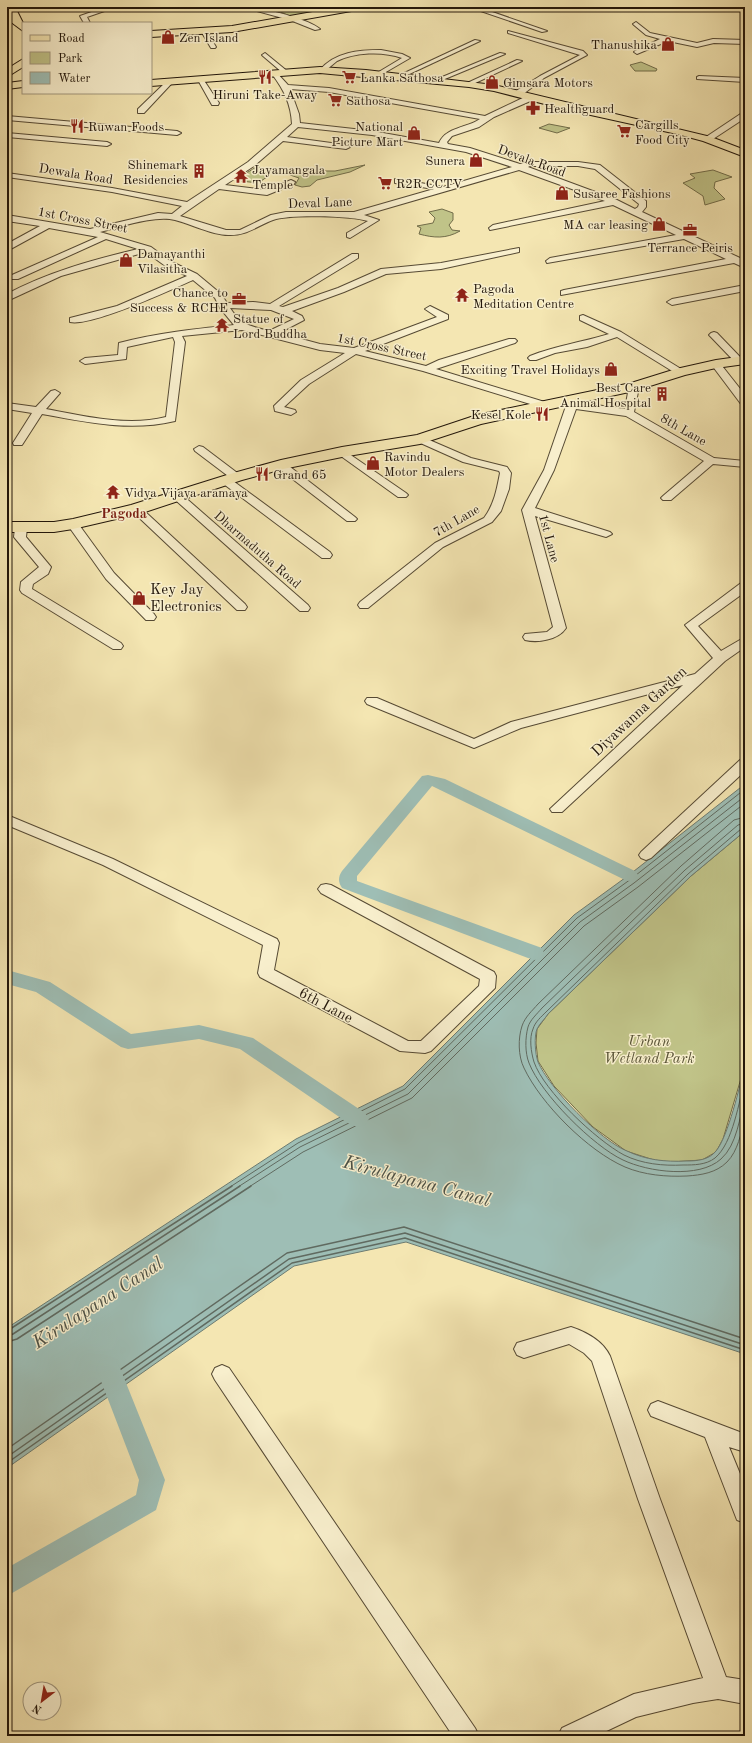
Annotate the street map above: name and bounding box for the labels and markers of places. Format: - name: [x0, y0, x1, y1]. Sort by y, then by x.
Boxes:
- shop icon: Zen Island: [160, 29, 176, 45]
- place label: Zen Island: [179, 32, 239, 45]
- shop icon: Thanushika: [660, 36, 676, 52]
- place label: Thanushika: [591, 39, 658, 52]
- restaurant icon: Hiruni Take-Away: [257, 69, 273, 85]
- supermarket icon: Lanka Sathosa: [341, 69, 357, 85]
- place label: Lanka Sathosa: [360, 72, 444, 85]
- shop icon: Gimsara Motors: [484, 74, 500, 90]
- place label: Gimsara Motors: [503, 77, 593, 90]
- place label: Hiruni Take-Away: [213, 89, 317, 102]
- supermarket icon: Sathosa: [327, 92, 343, 108]
- place label: Sathosa: [346, 95, 391, 108]
- pharmacy icon: Healthguard: [525, 100, 541, 116]
- place label: Healthguard: [544, 103, 614, 116]
- restaurant icon: Ruwan Foods: [69, 118, 85, 134]
- place label: Cargills Food City: [635, 119, 690, 147]
- place label: Ruwan Foods: [88, 121, 165, 134]
- place label: National Picture Mart: [331, 121, 403, 149]
- supermarket icon: Cargills Food City: [616, 123, 632, 139]
- shop icon: National Picture Mart: [406, 125, 422, 141]
- shop icon: Sunera: [468, 152, 484, 168]
- place label: Sunera: [425, 155, 466, 168]
- place label: Shinemark Residencies: [123, 159, 188, 187]
- building icon: Shinemark Residencies: [191, 163, 207, 179]
- place label: Jayamangala Temple: [252, 164, 326, 192]
- temple icon: Jayamangala Temple: [233, 168, 249, 184]
- supermarket icon: R2R CCTV: [377, 175, 393, 191]
- place label: R2R CCTV: [396, 178, 463, 191]
- shop icon: Susaree Fashions: [554, 185, 570, 201]
- place label: Susaree Fashions: [573, 188, 671, 201]
- shop icon: MA car leasing: [651, 216, 667, 232]
- place label: MA car leasing: [563, 219, 648, 232]
- office icon: Terrance Peiris: [682, 222, 698, 238]
- place label: Terrance Peiris: [647, 242, 733, 255]
- place label: Damayanthi Vilasitha: [137, 248, 206, 276]
- shop icon: Damayanthi Vilasitha: [118, 252, 134, 268]
- place label: Pagoda Meditation Centre: [473, 283, 574, 311]
- place label: Chance to Success & RCHE: [130, 287, 228, 315]
- temple icon: Pagoda Meditation Centre: [454, 287, 470, 303]
- office icon: Chance to Success & RCHE: [231, 291, 247, 307]
- place label: Statue of Lord Buddha: [233, 313, 307, 341]
- temple icon: Statue of Lord Buddha: [214, 317, 230, 333]
- shop icon: Exciting Travel Holidays: [603, 361, 619, 377]
- place label: Exciting Travel Holidays: [460, 364, 600, 377]
- place label: Best Care Animal Hospital: [560, 382, 651, 410]
- building icon: Best Care Animal Hospital: [654, 386, 670, 402]
- restaurant icon: Kesel Kole: [534, 406, 550, 422]
- place label: Kesel Kole: [471, 409, 531, 422]
- place label: Ravindu Motor Dealers: [384, 451, 465, 479]
- shop icon: Ravindu Motor Dealers: [365, 455, 381, 471]
- restaurant icon: Grand 65: [254, 466, 270, 482]
- place label: Grand 65: [273, 469, 327, 482]
- temple icon: Vidya Vijaya aramaya: [105, 484, 121, 500]
- place label: Vidya Vijaya aramaya: [124, 487, 248, 500]
- place label: Key Jay Electronics: [150, 583, 222, 615]
- shop icon: Key Jay Electronics: [131, 590, 147, 606]

